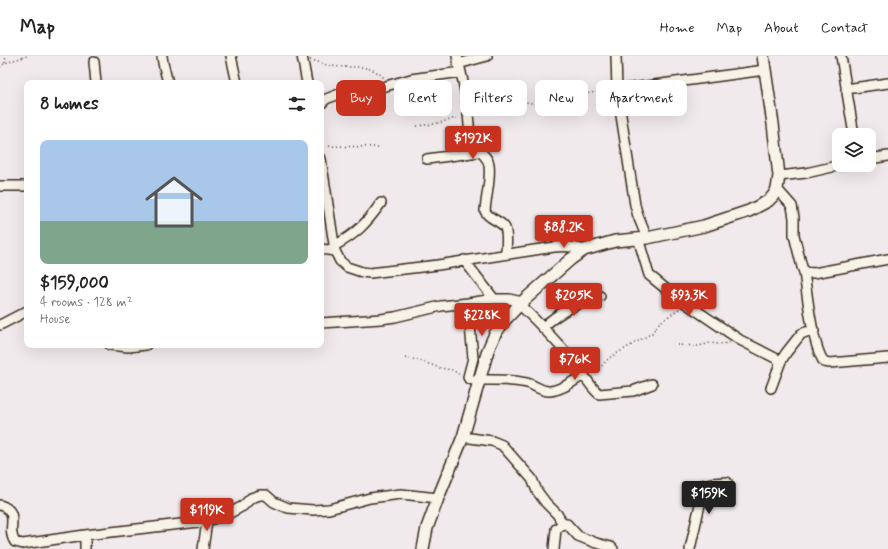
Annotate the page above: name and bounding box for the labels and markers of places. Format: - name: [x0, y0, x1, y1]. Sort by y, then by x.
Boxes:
- pin: $192K: [445, 126, 501, 160]
- pin: $88.2K: [531, 215, 597, 249]
- pin: $205K: [546, 283, 602, 317]
- pin: $93.3K: [656, 283, 722, 317]
- pin: $228K: [454, 303, 510, 337]
- pin: $76K: [551, 347, 599, 381]
- pin: $159K: [681, 481, 737, 515]
- pin: $119K: [179, 498, 235, 532]

